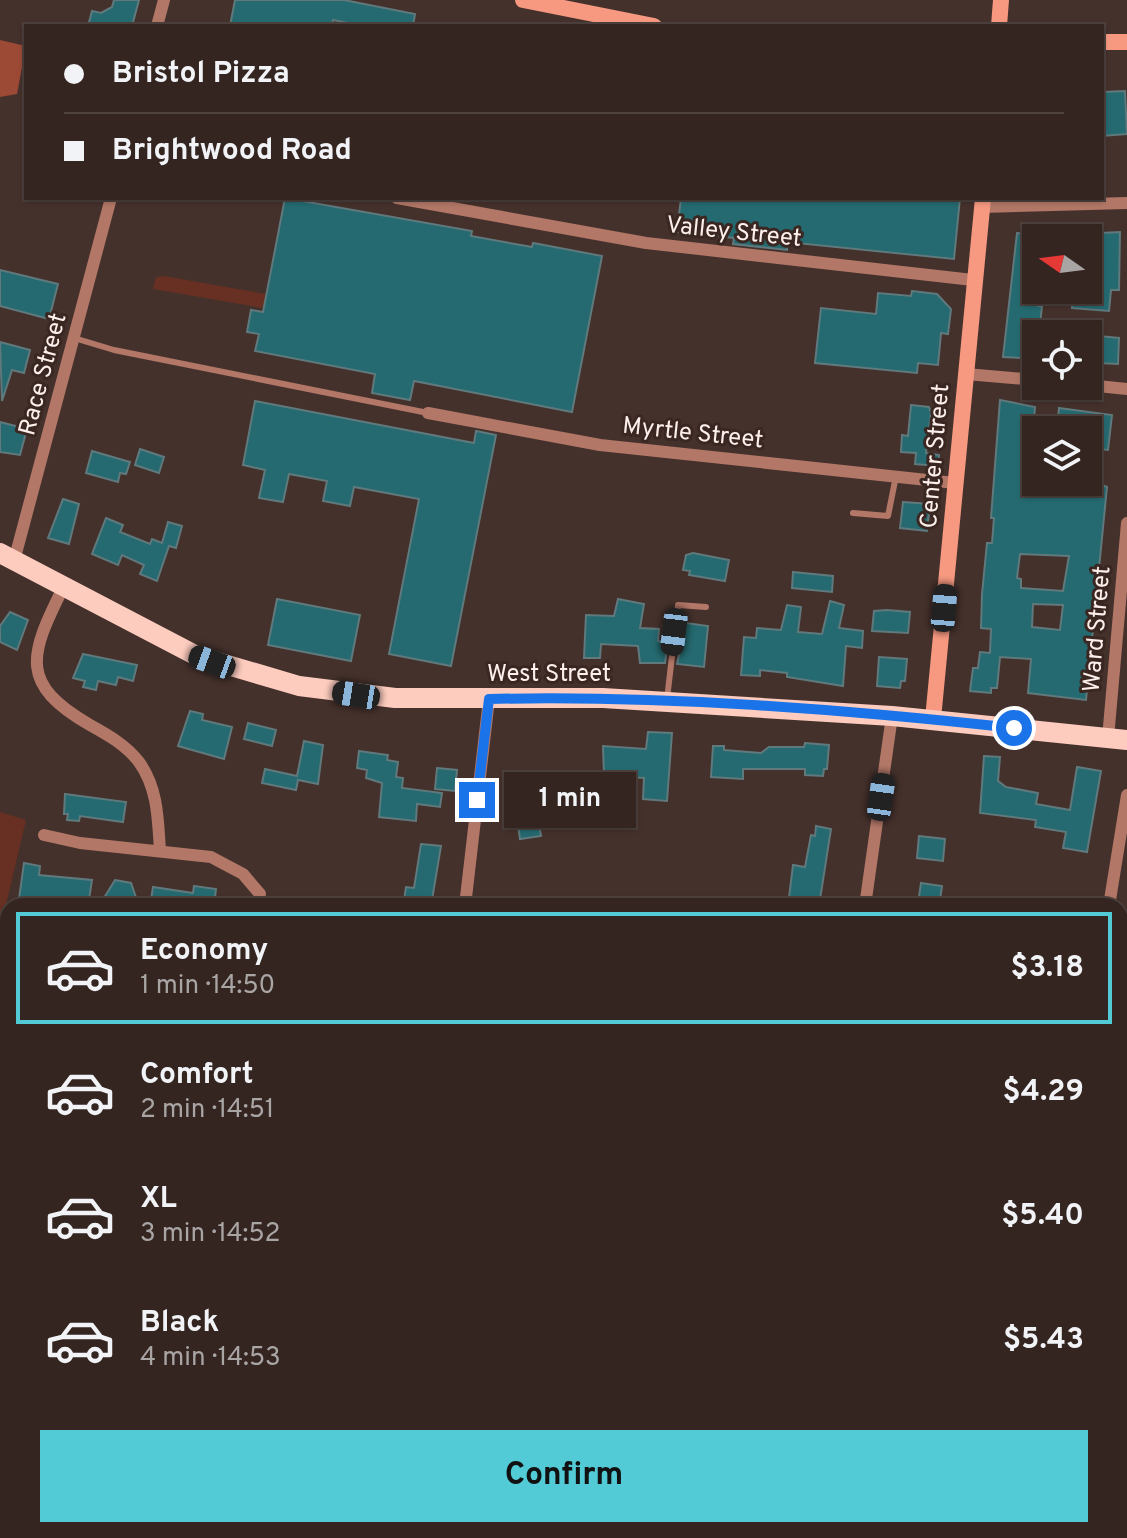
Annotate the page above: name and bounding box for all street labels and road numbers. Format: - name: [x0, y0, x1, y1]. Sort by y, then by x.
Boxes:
- street label: Valley Street: [665, 211, 803, 255]
- street label: Race Street: [13, 310, 75, 439]
- street label: Center Street: [915, 383, 957, 530]
- street label: Myrtle Street: [621, 412, 765, 456]
- street label: Ward Street: [1078, 565, 1118, 693]
- street label: West Street: [487, 660, 611, 690]

